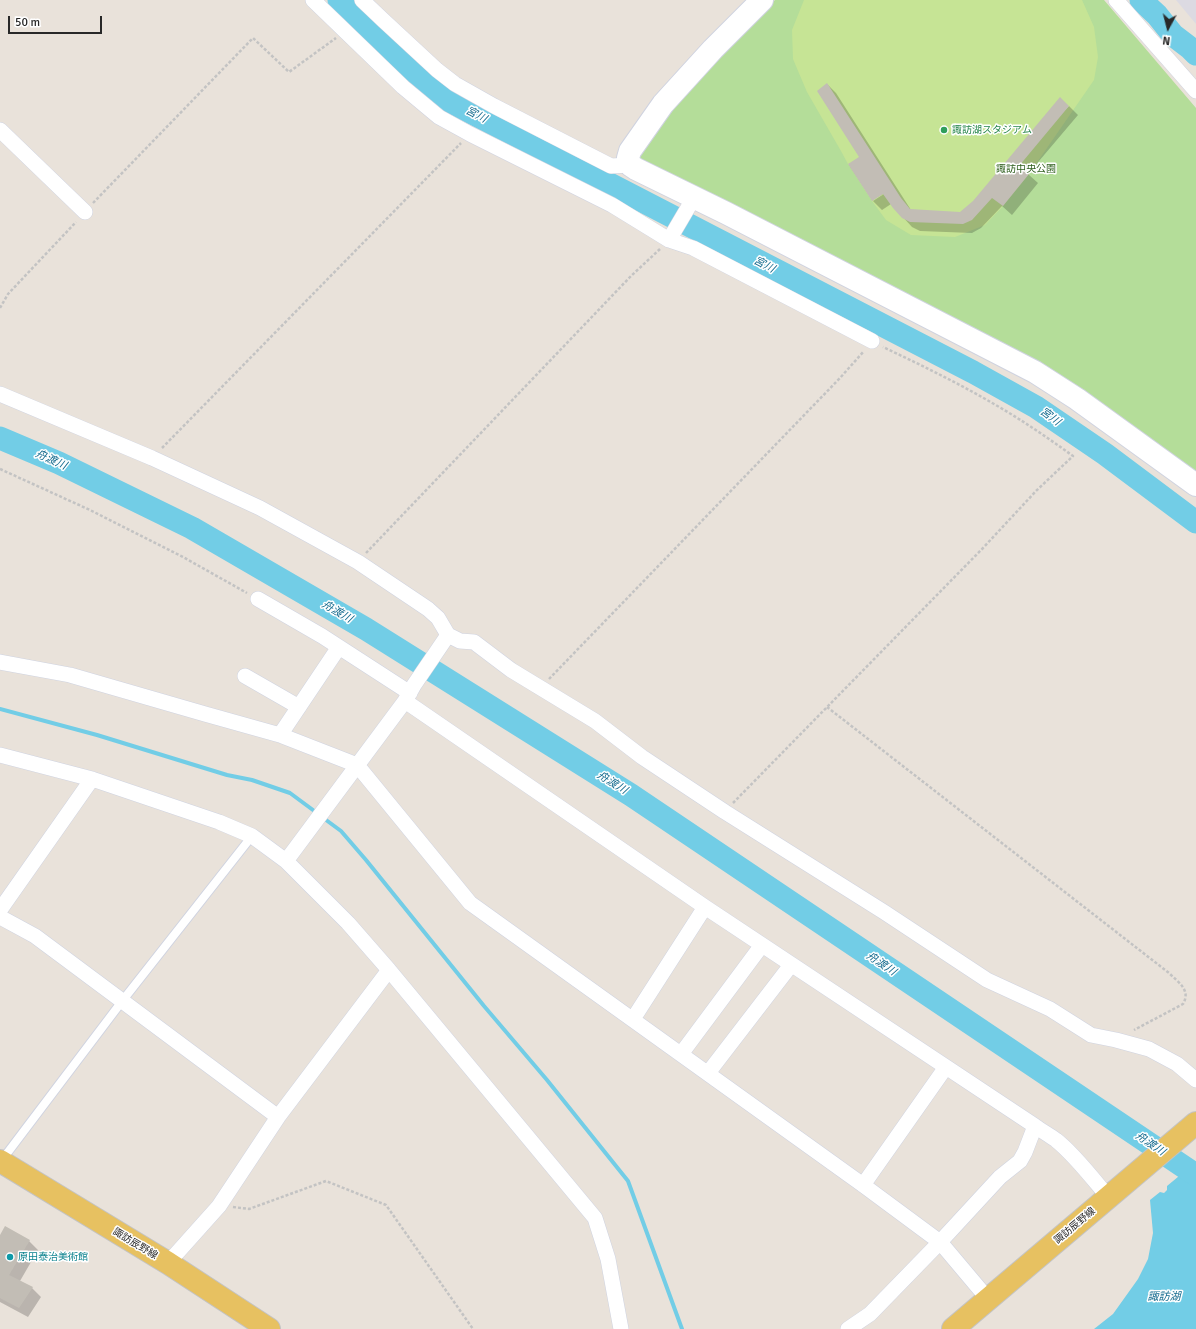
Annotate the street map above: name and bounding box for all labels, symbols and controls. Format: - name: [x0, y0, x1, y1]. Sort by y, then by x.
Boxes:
- scale bar: [10, 8, 104, 34]
- north arrow: [1148, 8, 1188, 48]
- text: 50 m: [15, 15, 40, 30]
- text: N: [1162, 33, 1171, 47]
- water label: 宮川: [463, 104, 489, 126]
- place label: 諏訪湖スタジアム: [952, 124, 1032, 136]
- marker: 諏訪湖スタジアム: [939, 125, 949, 135]
- park label: 諏訪中央公園: [996, 163, 1056, 175]
- water label: 宮川: [751, 254, 777, 276]
- water label: 宮川: [1037, 405, 1063, 429]
- water label: 舟渡川: [33, 447, 69, 473]
- water label: 舟渡川: [319, 598, 355, 626]
- water label: 舟渡川: [595, 769, 629, 797]
- water label: 舟渡川: [864, 949, 898, 979]
- water label: 舟渡川: [1133, 1129, 1167, 1159]
- street label: 諏訪辰野線: [1052, 1205, 1098, 1247]
- street label: 諏訪辰野線: [110, 1226, 160, 1262]
- place label: 原田泰治美術館: [18, 1251, 88, 1263]
- marker: 原田泰治美術館: [5, 1252, 15, 1262]
- water label: 諏訪湖: [1148, 1290, 1180, 1304]

